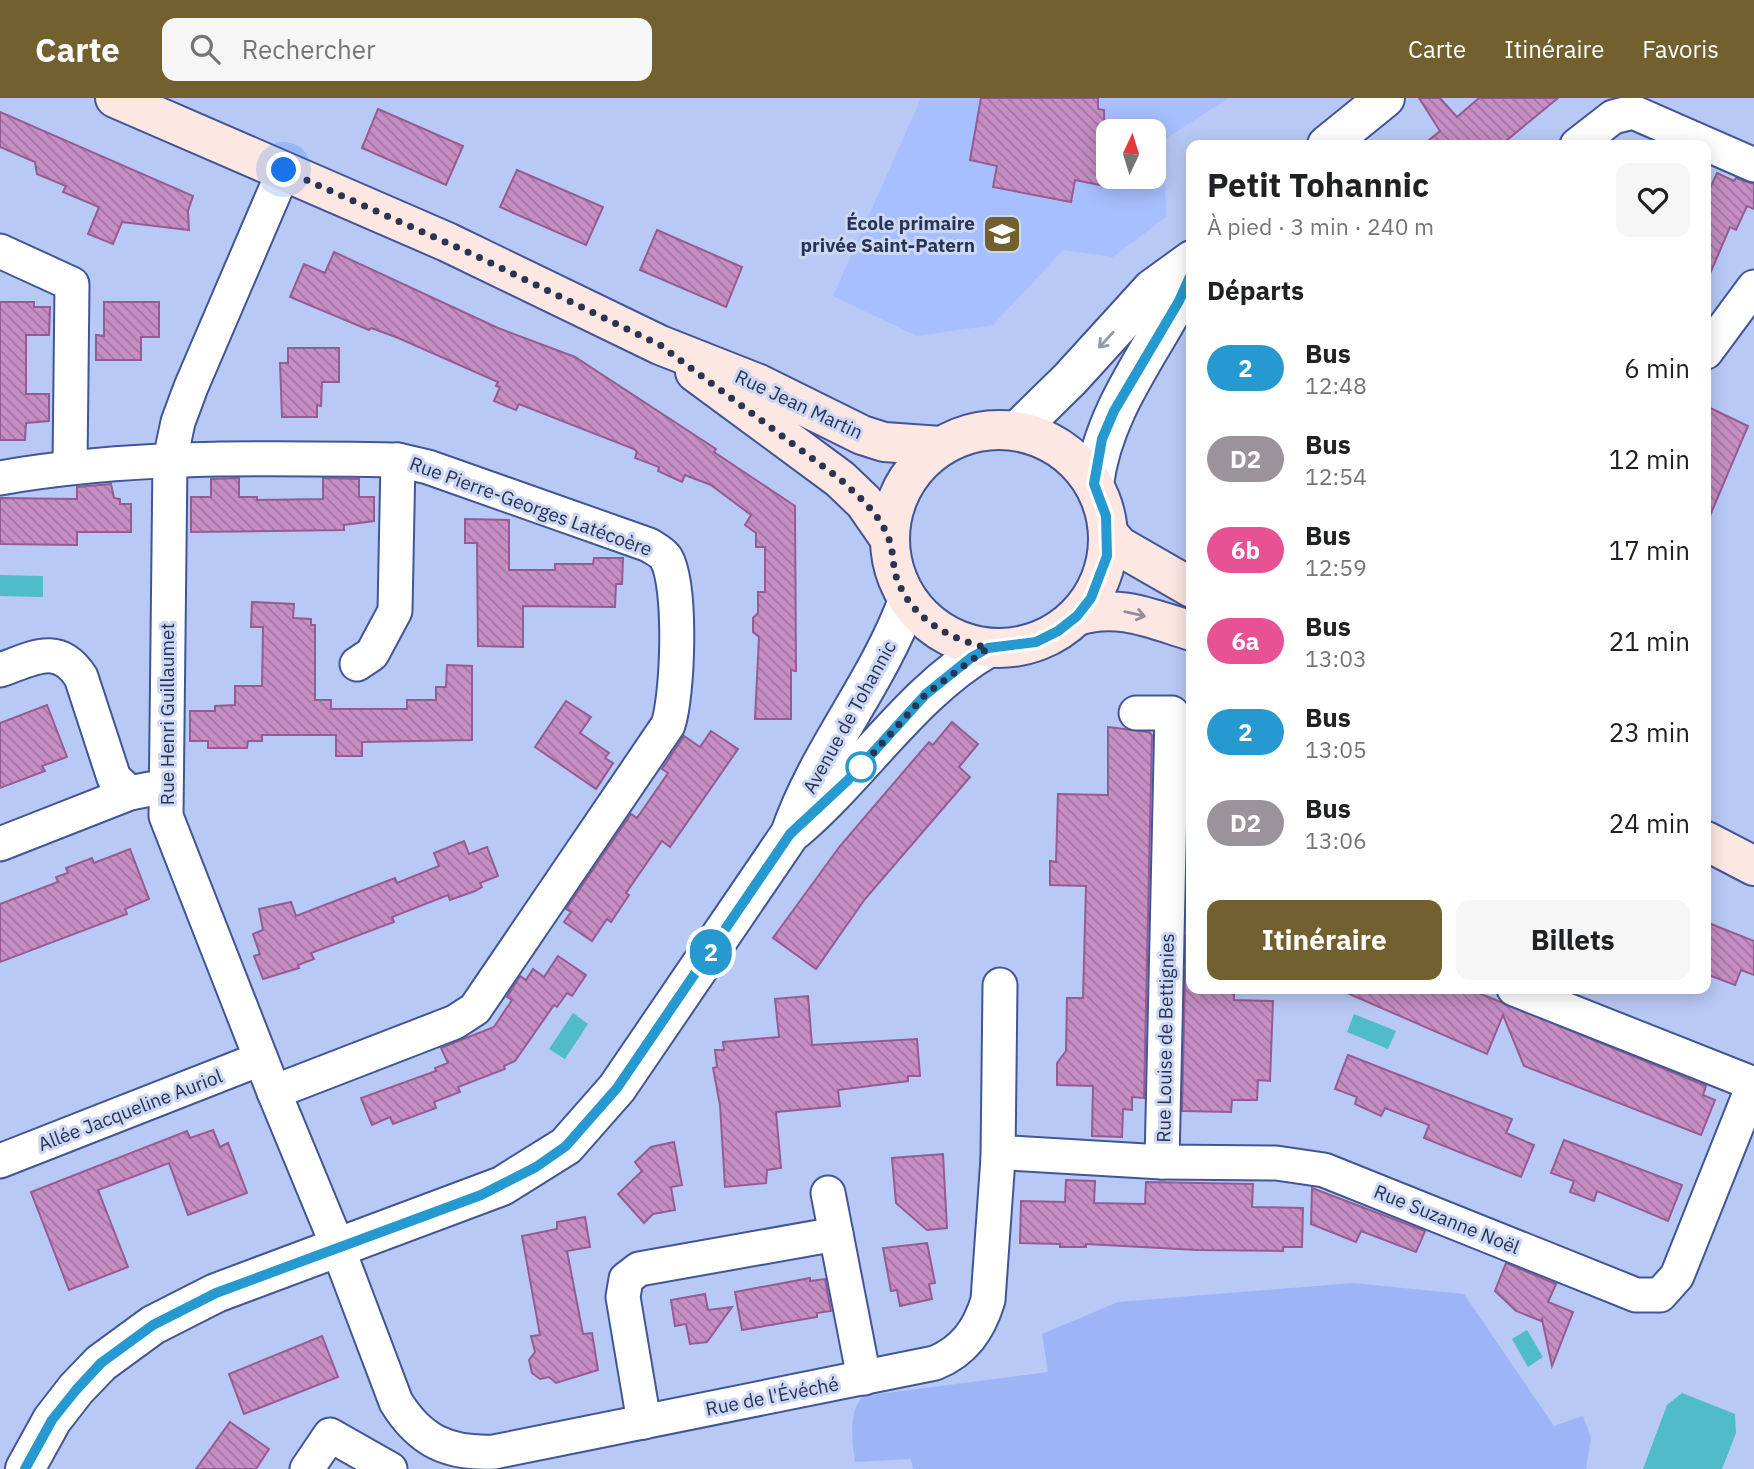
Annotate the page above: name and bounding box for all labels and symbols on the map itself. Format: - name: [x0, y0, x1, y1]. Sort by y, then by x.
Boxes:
- north arrow: [1096, 119, 1166, 189]
- your location: [266, 152, 301, 187]
- place label: École primaire privée Saint-Patern: [801, 211, 975, 257]
- school or university icon: École primaire privée Saint-Patern: [981, 213, 1023, 255]
- one-way arrow: [1098, 331, 1114, 349]
- street label: Rue Jean Martin: [731, 364, 867, 444]
- street label: Rue Pierre-Georges Latécoère: [406, 451, 656, 561]
- one-way arrow: [1123, 608, 1146, 621]
- street label: Rue Henri Guillaumet: [155, 623, 179, 805]
- street label: Avenue de Tohannic: [797, 636, 901, 798]
- unlabelled marker: [846, 752, 876, 782]
- line badge: 2: [688, 929, 734, 975]
- street label: Rue Louise de Bettignies: [1151, 933, 1179, 1143]
- street label: Allée Jacqueline Auriol: [34, 1064, 226, 1156]
- street label: Rue Suzanne Noël: [1371, 1179, 1523, 1259]
- street label: Rue de l'Évéché: [703, 1371, 841, 1421]

